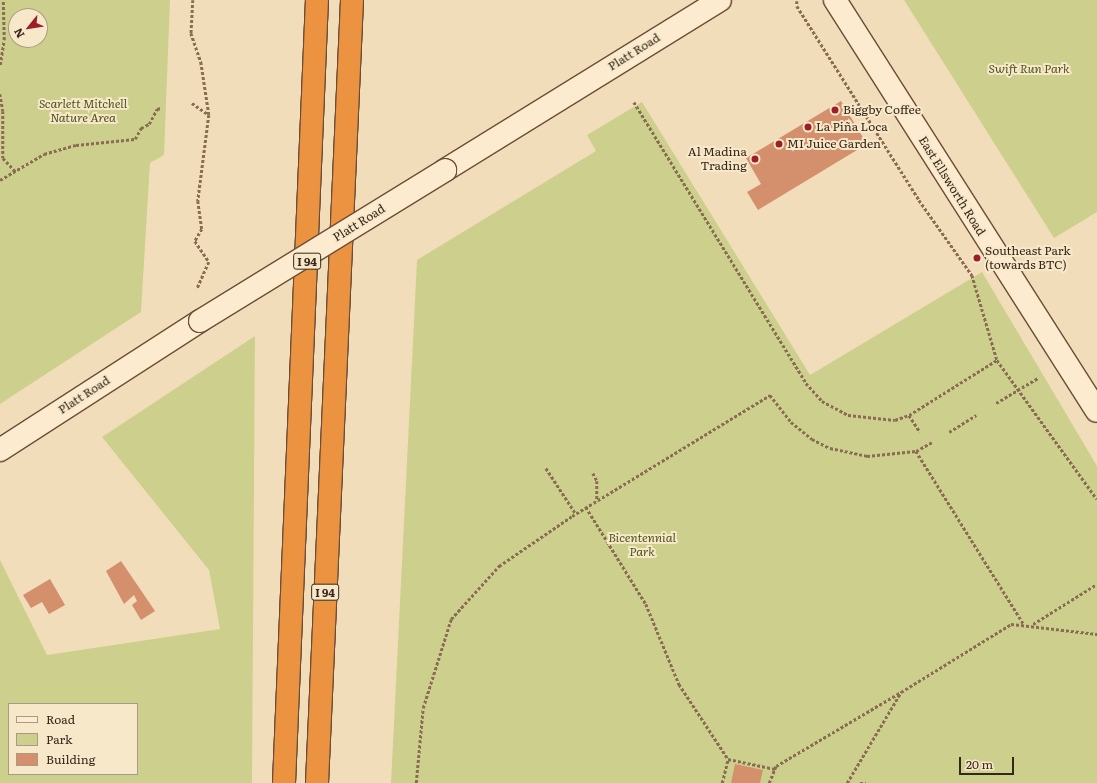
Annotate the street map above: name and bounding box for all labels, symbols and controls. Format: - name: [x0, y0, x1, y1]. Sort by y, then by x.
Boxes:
- north arrow: [8, 8, 48, 48]
- text: N: [9, 26, 28, 42]
- street label: Platt Road: [605, 30, 663, 74]
- park label: Swift Run Park: [988, 62, 1070, 76]
- park label: Scarlett Mitchell Nature Area: [39, 97, 127, 125]
- place label: Biggby Coffee: [843, 103, 921, 117]
- marker: Biggby Coffee: [830, 105, 840, 115]
- place label: La Piña Loca: [816, 120, 888, 134]
- marker: La Piña Loca: [803, 122, 813, 132]
- street label: East Ellsworth Road: [916, 134, 988, 238]
- place label: MI Juice Garden: [787, 137, 881, 151]
- marker: MI Juice Garden: [774, 139, 784, 149]
- place label: Al Madina Trading: [688, 145, 747, 173]
- marker: Al Madina Trading: [750, 154, 760, 164]
- street label: Platt Road: [330, 201, 388, 245]
- place label: Southeast Park (towards BTC): [985, 244, 1071, 272]
- road number: I 94: [293, 252, 321, 270]
- marker: Southeast Park (towards BTC): [972, 253, 982, 263]
- street label: Platt Road: [56, 373, 112, 417]
- park label: Bicentennial Park: [608, 531, 676, 559]
- road number: I 94: [311, 583, 339, 601]
- legend: [8, 703, 138, 775]
- text: Road: [46, 710, 75, 728]
- text: Park: [46, 730, 72, 748]
- scale bar: [961, 749, 1016, 775]
- text: Building: [46, 750, 95, 768]
- text: 20 m: [966, 755, 993, 773]

